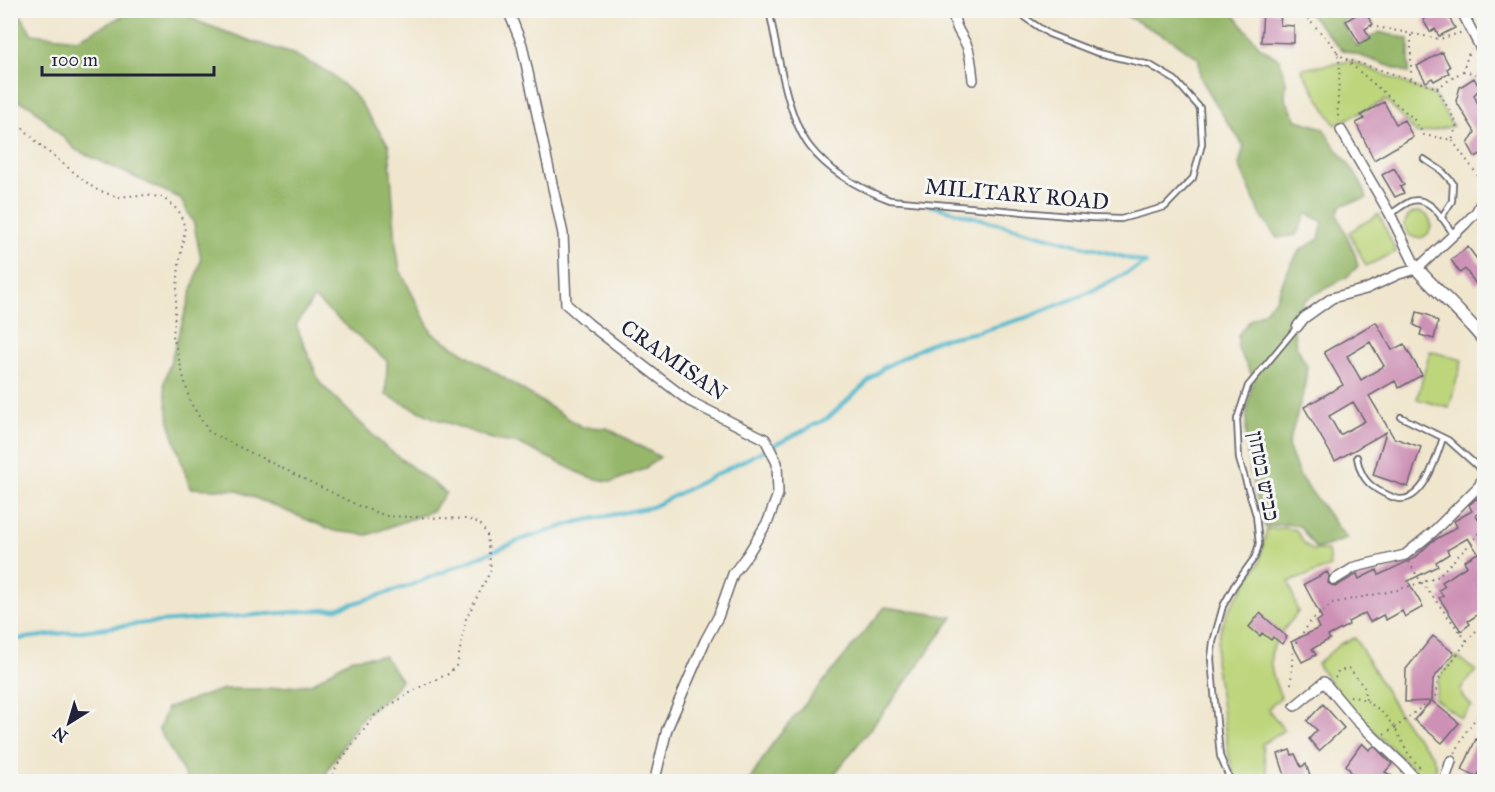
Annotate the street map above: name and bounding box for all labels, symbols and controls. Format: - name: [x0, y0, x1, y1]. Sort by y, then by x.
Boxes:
- scale bar: [42, 39, 214, 77]
- text: 100 m: [51, 49, 98, 71]
- street label: MILITARY ROAD: [924, 173, 1110, 215]
- street label: CRAMISAN: [616, 314, 733, 407]
- street label: כביש בטחון: [1242, 429, 1286, 523]
- north arrow: [39, 693, 99, 753]
- text: N: [49, 723, 71, 746]

